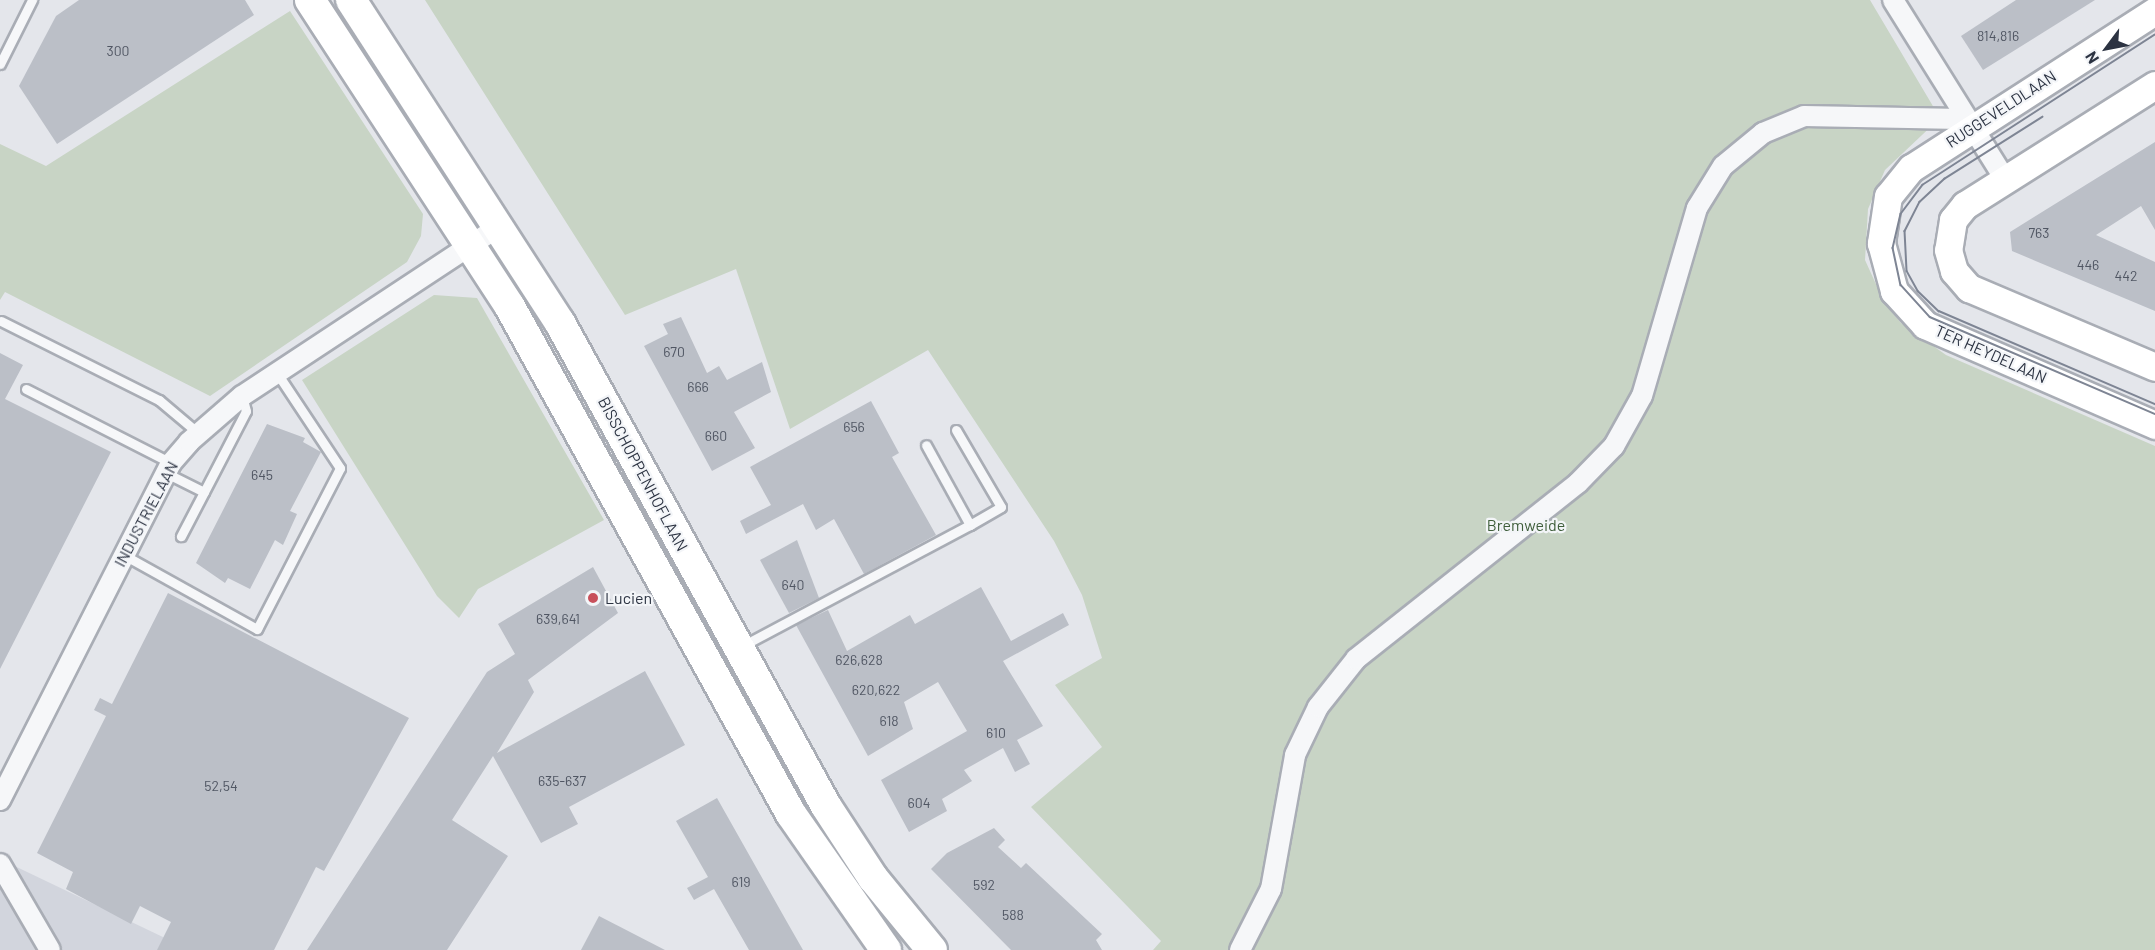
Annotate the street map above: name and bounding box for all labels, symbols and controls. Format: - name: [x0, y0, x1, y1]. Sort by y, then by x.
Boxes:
- north arrow: [2077, 18, 2137, 78]
- house number: 814,816: [1977, 28, 2019, 44]
- house number: 300: [106, 43, 130, 59]
- text: N: [2080, 48, 2102, 67]
- street label: RUGGEVELDLAAN: [1942, 66, 2060, 152]
- house number: 763: [2028, 225, 2050, 241]
- house number: 446: [2077, 257, 2099, 273]
- house number: 442: [2115, 268, 2137, 284]
- street label: TER HEYDELAAN: [1932, 321, 2050, 387]
- house number: 670: [663, 344, 685, 360]
- house number: 666: [687, 379, 709, 395]
- street label: BISSCHOPPENHOFLAAN: [594, 394, 692, 554]
- house number: 656: [843, 419, 865, 435]
- house number: 660: [705, 428, 727, 444]
- street label: INDUSTRIELAAN: [110, 458, 182, 570]
- house number: 645: [251, 467, 273, 483]
- park label: Bremweide: [1487, 515, 1565, 535]
- house number: 640: [782, 577, 804, 593]
- place label: Lucien: [605, 588, 652, 608]
- marker: Lucien: [586, 591, 600, 605]
- house number: 639,641: [536, 611, 580, 627]
- house number: 626,628: [835, 652, 883, 668]
- house number: 620,622: [852, 682, 900, 698]
- house number: 618: [879, 713, 899, 729]
- house number: 610: [986, 725, 1006, 741]
- house number: 635-637: [538, 773, 586, 789]
- house number: 52,54: [204, 778, 238, 794]
- house number: 604: [908, 795, 930, 811]
- house number: 619: [731, 874, 751, 890]
- house number: 592: [973, 877, 995, 893]
- house number: 588: [1002, 907, 1024, 923]

